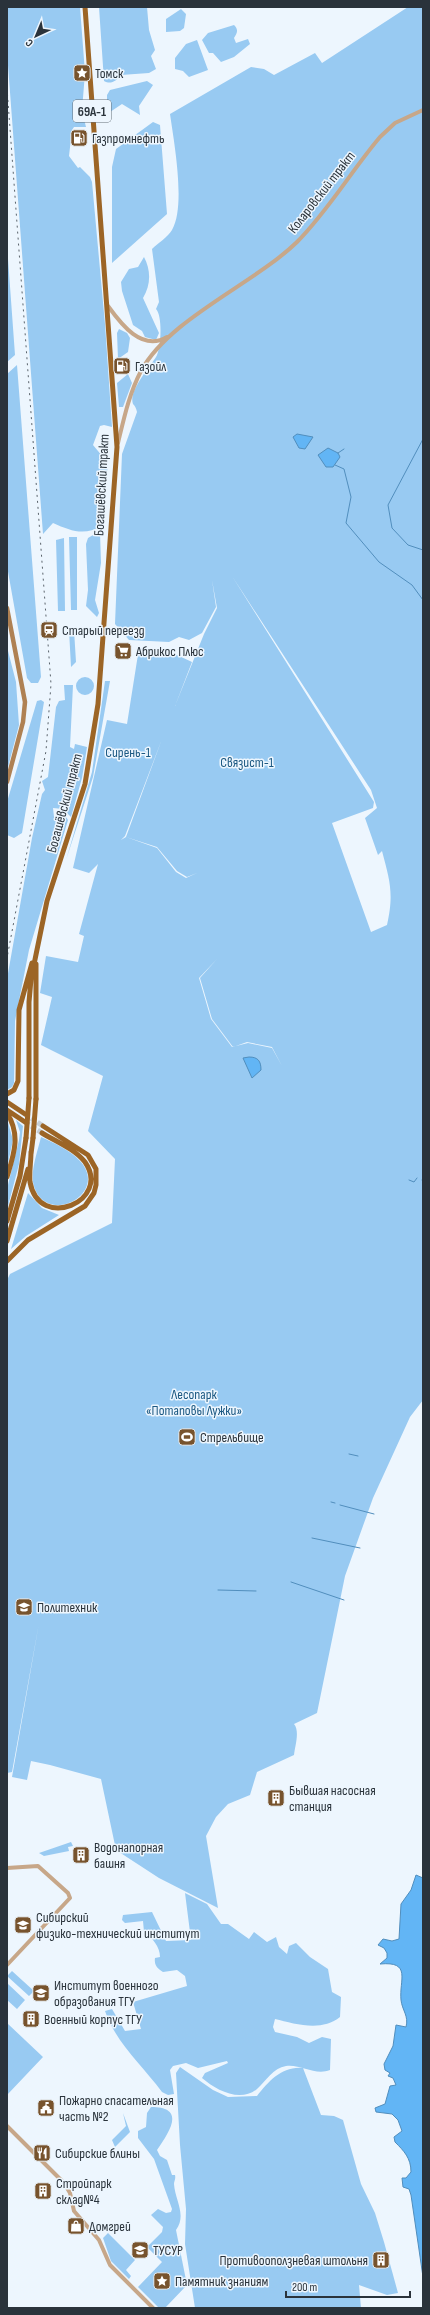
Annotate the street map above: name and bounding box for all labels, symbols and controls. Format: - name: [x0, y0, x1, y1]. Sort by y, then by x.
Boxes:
- north arrow: [16, 16, 56, 56]
- text: С: [23, 36, 36, 49]
- place icon: Томск: [72, 63, 92, 83]
- place label: Томск: [95, 65, 124, 82]
- road number: 69А-1: [73, 100, 111, 122]
- fuel station icon: Газпромнефть: [69, 128, 89, 148]
- place label: Газпромнефть: [92, 130, 165, 147]
- street label: Коларовский тракт: [284, 148, 359, 237]
- fuel station icon: Газойл: [112, 356, 132, 376]
- place label: Газойл: [135, 358, 166, 375]
- street label: Богашёвский тракт: [90, 434, 113, 536]
- station icon: Старый переезд: [39, 620, 59, 640]
- place label: Старый переезд: [62, 622, 145, 639]
- supermarket icon: Абрикос Плюс: [113, 641, 133, 661]
- place label: Абрикос Плюс: [135, 643, 204, 660]
- park label: Сирень-1: [105, 744, 151, 761]
- street label: Богашёвский тракт: [43, 752, 86, 855]
- park label: Связист-1: [220, 754, 274, 771]
- park label: Лесопарк «Потаповы Лужки»: [146, 1386, 242, 1419]
- sports icon: Стрельбище: [177, 1427, 197, 1447]
- place label: Стрельбище: [200, 1429, 264, 1446]
- school or university icon: Политехник: [14, 1597, 34, 1617]
- place label: Политехник: [37, 1599, 98, 1616]
- place label: Бывшая насосная станция: [289, 1782, 376, 1815]
- building icon: Бывшая насосная станция: [266, 1788, 286, 1808]
- place label: Водонапорная башня: [94, 1839, 163, 1872]
- building icon: Водонапорная башня: [71, 1845, 91, 1865]
- place label: Сибирский физико-технический институт: [36, 1909, 199, 1942]
- school or university icon: Сибирский физико-технический институт: [13, 1915, 33, 1935]
- place label: Институт военного образования ТГУ: [54, 1977, 159, 2010]
- school or university icon: Институт военного образования ТГУ: [31, 1983, 51, 2003]
- building icon: Военный корпус ТГУ: [21, 2009, 41, 2029]
- place label: Военный корпус ТГУ: [44, 2011, 142, 2028]
- place label: Пожарно спасательная часть №2: [59, 2092, 174, 2125]
- public building icon: Пожарно спасательная часть №2: [36, 2098, 56, 2118]
- restaurant icon: Сибирские блины: [32, 2143, 52, 2163]
- place label: Сибирские блины: [55, 2145, 140, 2162]
- place label: Стройпарк склад№4: [56, 2175, 112, 2208]
- building icon: Стройпарк склад№4: [33, 2181, 53, 2201]
- shop icon: Домгрей: [66, 2216, 86, 2236]
- place label: Домгрей: [89, 2218, 131, 2235]
- school or university icon: ТУСУР: [130, 2240, 150, 2260]
- place label: ТУСУР: [153, 2242, 183, 2259]
- building icon: Противооползневая штольня: [371, 2250, 391, 2270]
- place label: Противооползневая штольня: [219, 2252, 368, 2269]
- place icon: Памятник знаниям: [152, 2271, 172, 2291]
- place label: Памятник знаниям: [175, 2273, 269, 2290]
- scale bar: [286, 2273, 410, 2299]
- text: 200 m: [292, 2280, 318, 2295]

